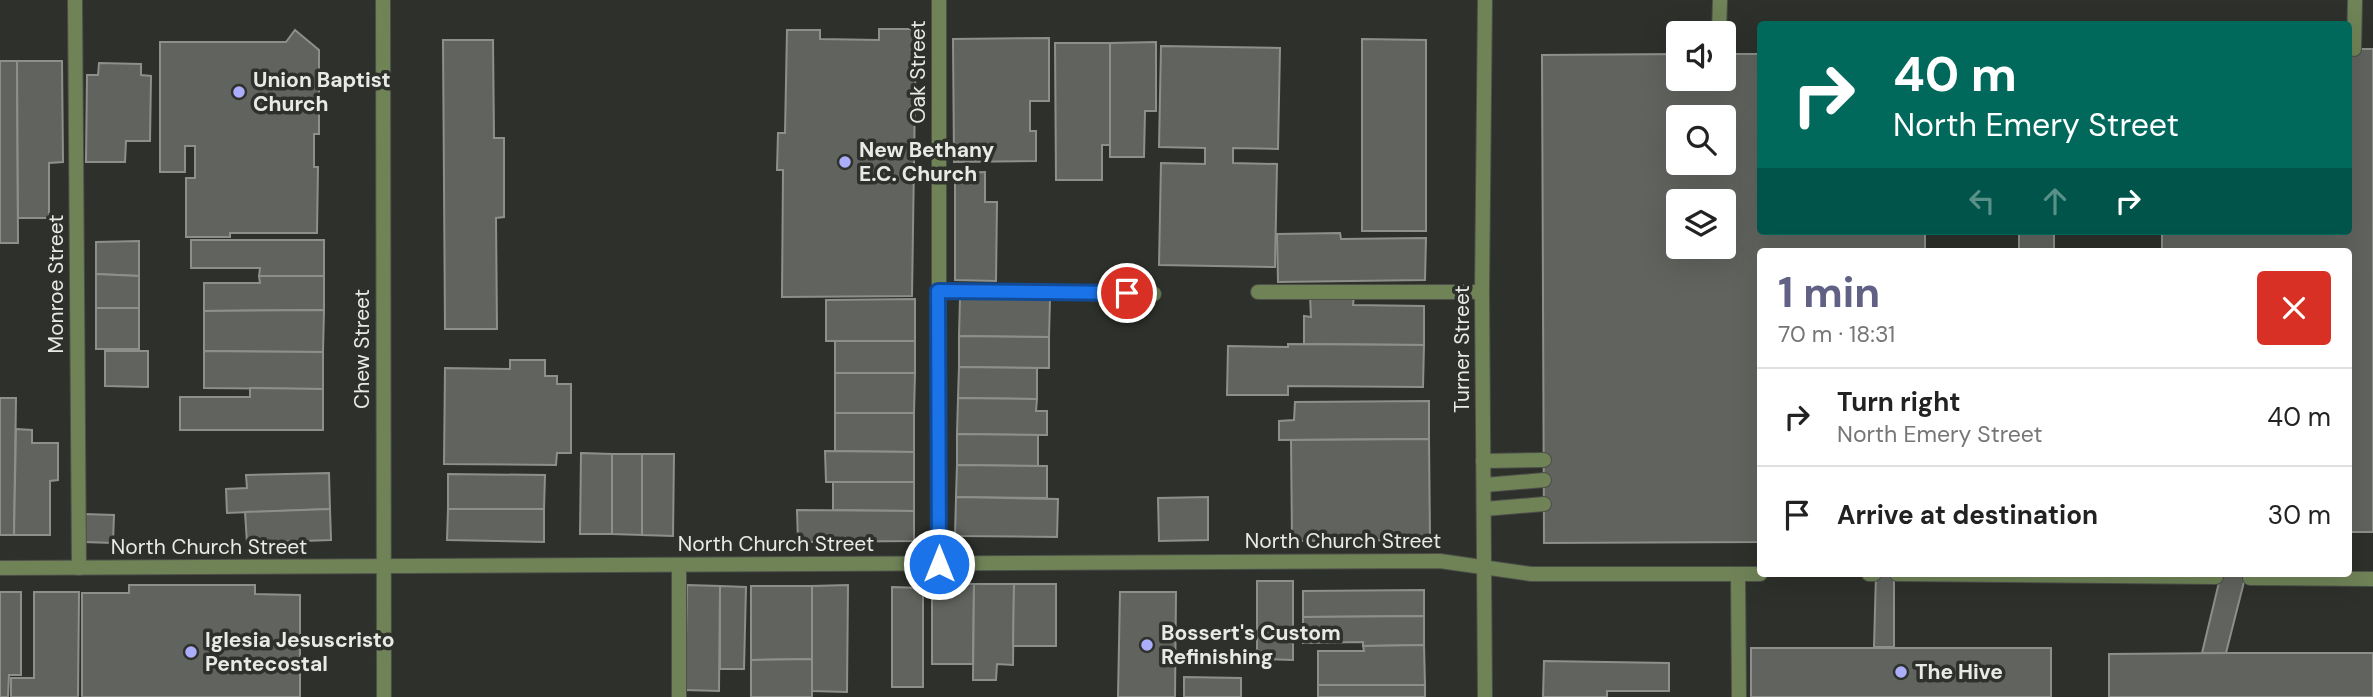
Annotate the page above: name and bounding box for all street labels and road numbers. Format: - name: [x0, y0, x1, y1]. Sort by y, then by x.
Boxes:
- street label: Oak Street: [904, 20, 932, 124]
- street label: Monroe Street: [42, 214, 70, 354]
- street label: Turner Street: [1448, 285, 1476, 413]
- street label: Chew Street: [348, 289, 376, 409]
- street label: North Church Street: [1245, 527, 1441, 555]
- street label: North Church Street: [678, 530, 874, 558]
- street label: North Church Street: [111, 533, 307, 561]

